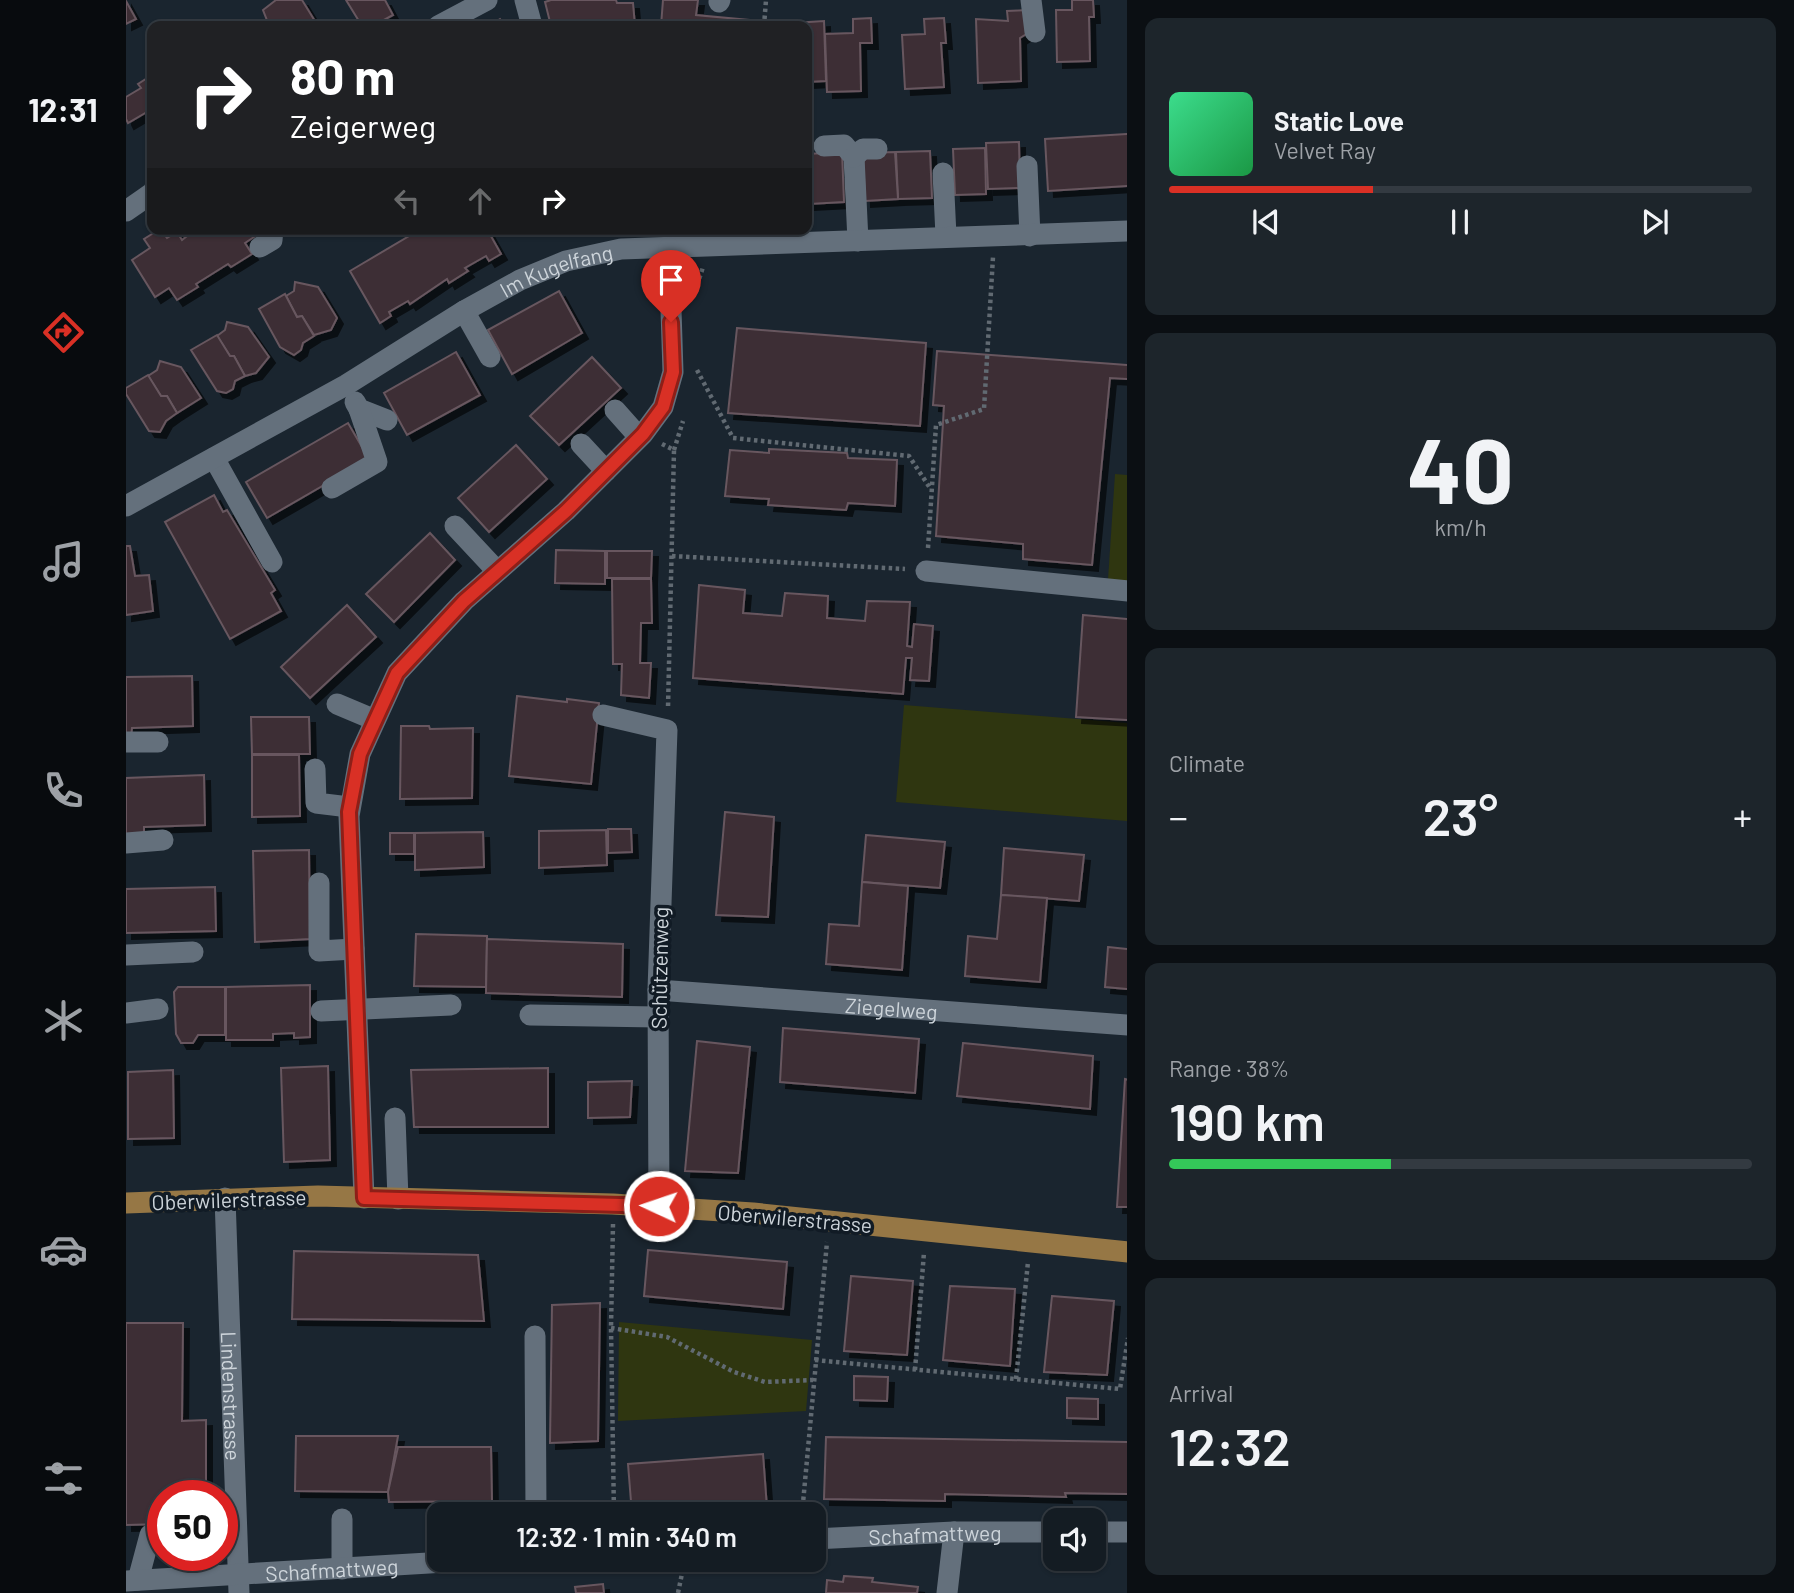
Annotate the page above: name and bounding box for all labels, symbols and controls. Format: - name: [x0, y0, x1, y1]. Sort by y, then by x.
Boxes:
- text: 80 m: [290, 46, 395, 105]
- icon: right: [175, 49, 266, 140]
- text: 12:31: [28, 90, 98, 128]
- text: Static Love: [1274, 105, 1404, 136]
- text: Zeigerweg: [290, 106, 436, 144]
- text: Velvet Ray: [1274, 136, 1376, 164]
- icon: left: [388, 182, 426, 220]
- icon: ahead: [461, 182, 499, 220]
- icon: right: [534, 182, 572, 220]
- icon: previous: [1247, 203, 1285, 241]
- icon: pause: [1441, 203, 1479, 241]
- icon: next: [1636, 203, 1674, 241]
- street label: Im Kugelfang: [495, 239, 615, 301]
- pin: [641, 250, 701, 322]
- icon: arrive: [652, 261, 690, 299]
- icon: directions: [39, 308, 88, 357]
- text: 40: [1407, 413, 1514, 522]
- text: km/h: [1434, 513, 1487, 541]
- icon: music: [39, 537, 88, 586]
- text: Climate: [1169, 749, 1245, 777]
- icon: phone: [39, 766, 88, 815]
- text: 23°: [1423, 784, 1498, 846]
- text: −: [1169, 793, 1188, 839]
- text: +: [1733, 793, 1752, 839]
- street label: Schützenweg: [645, 907, 673, 1029]
- street label: Ziegelweg: [844, 991, 938, 1023]
- icon: climate: [39, 996, 88, 1045]
- text: Range · 38%: [1169, 1054, 1289, 1082]
- text: 190 km: [1169, 1089, 1325, 1151]
- position arrow: [622, 1169, 696, 1243]
- street label: Oberwilerstrasse: [151, 1184, 307, 1214]
- street label: Oberwilerstrasse: [717, 1199, 873, 1237]
- icon: car: [39, 1225, 88, 1274]
- street label: Lindenstrasse: [217, 1331, 247, 1461]
- text: Arrival: [1169, 1379, 1233, 1407]
- text: 12:32: [1169, 1414, 1291, 1476]
- icon: filters: [39, 1454, 88, 1503]
- speed limit sign: 50: [147, 1480, 238, 1571]
- map controls: [1043, 1508, 1106, 1571]
- button: sound: [1043, 1508, 1106, 1571]
- street label: Schafmattweg: [868, 1519, 1001, 1549]
- text: 12:32 · 1 min · 340 m: [516, 1521, 737, 1552]
- street label: Schafmattweg: [264, 1552, 399, 1585]

